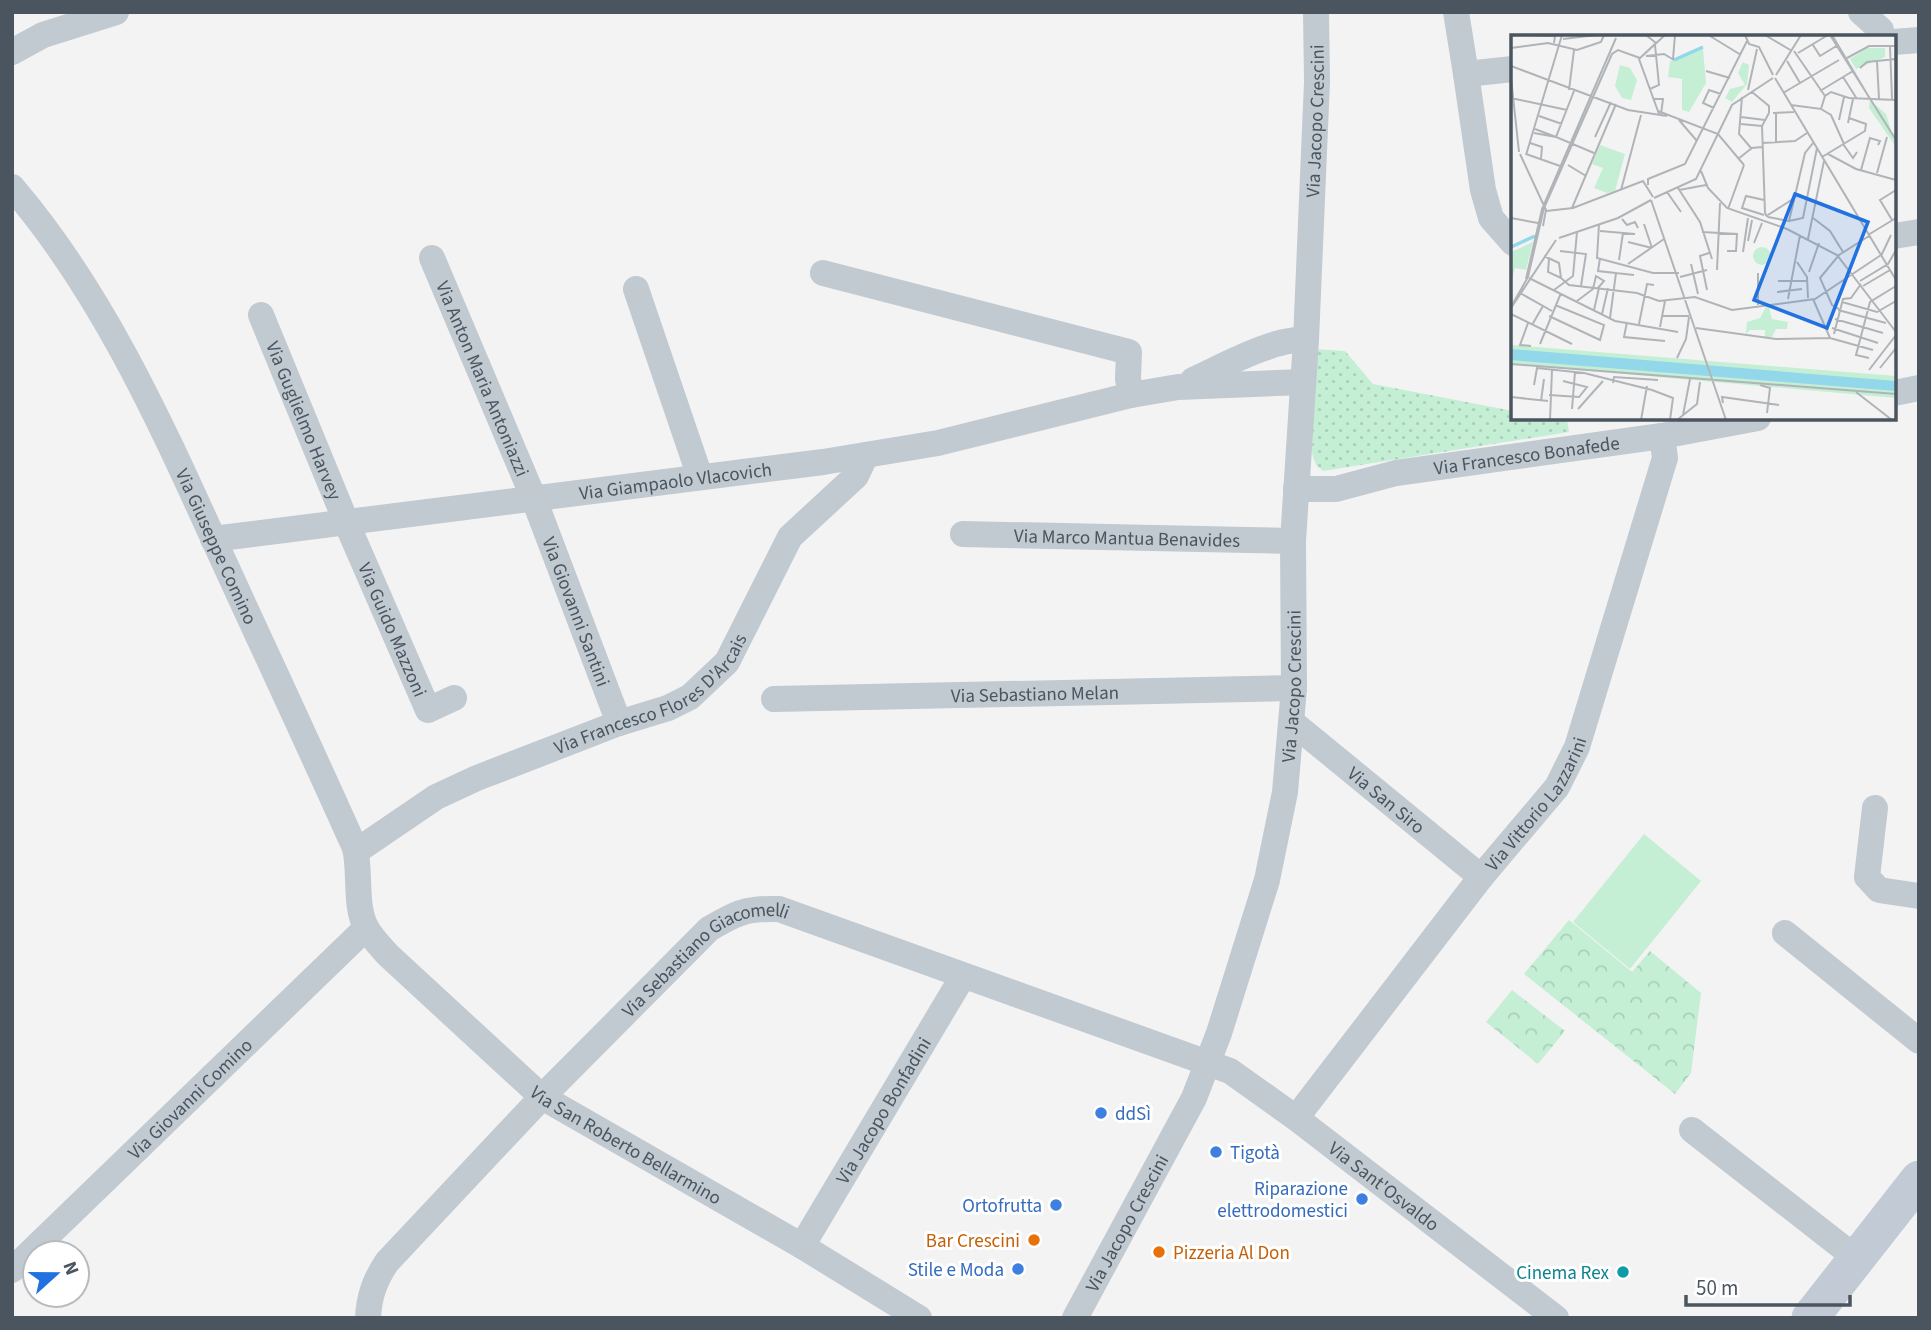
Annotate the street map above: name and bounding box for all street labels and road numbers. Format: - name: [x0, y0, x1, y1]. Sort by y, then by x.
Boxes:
- street label: Via Jacopo Crescini: [1300, 44, 1332, 198]
- street label: Via Anton Maria Antoniazzi: [428, 277, 535, 481]
- street label: Via Guglielmo Harvey: [258, 337, 348, 505]
- street label: Via Francesco Bonafede: [1432, 430, 1621, 483]
- street label: Via Giampaolo Vlacovich: [578, 457, 774, 508]
- street label: Via Giuseppe Comino: [168, 465, 263, 629]
- street label: Via Marco Mantua Benavides: [1014, 523, 1240, 555]
- street label: Via Giovanni Santini: [535, 533, 616, 691]
- street label: Via Guido Mazzoni: [350, 559, 433, 701]
- street label: Via Jacopo Crescini: [1276, 610, 1309, 764]
- street label: Via Francesco Flores D'Arcais: [550, 629, 754, 762]
- street label: Via Sebastiano Melan: [951, 680, 1119, 710]
- street label: Via Vittorio Lazzarini: [1479, 734, 1594, 878]
- street label: Via San Siro: [1341, 761, 1430, 841]
- street label: Via Sebastiano Giacomelli: [616, 897, 793, 1024]
- street label: Via Giovanni Comino: [122, 1033, 259, 1166]
- street label: Via Jacopo Bonfadini: [830, 1033, 939, 1190]
- street label: Via San Roberto Bellarmino: [523, 1080, 726, 1212]
- street label: Via Sant'Osvaldo: [1322, 1136, 1444, 1238]
- street label: Via Jacopo Crescini: [1079, 1150, 1176, 1297]

